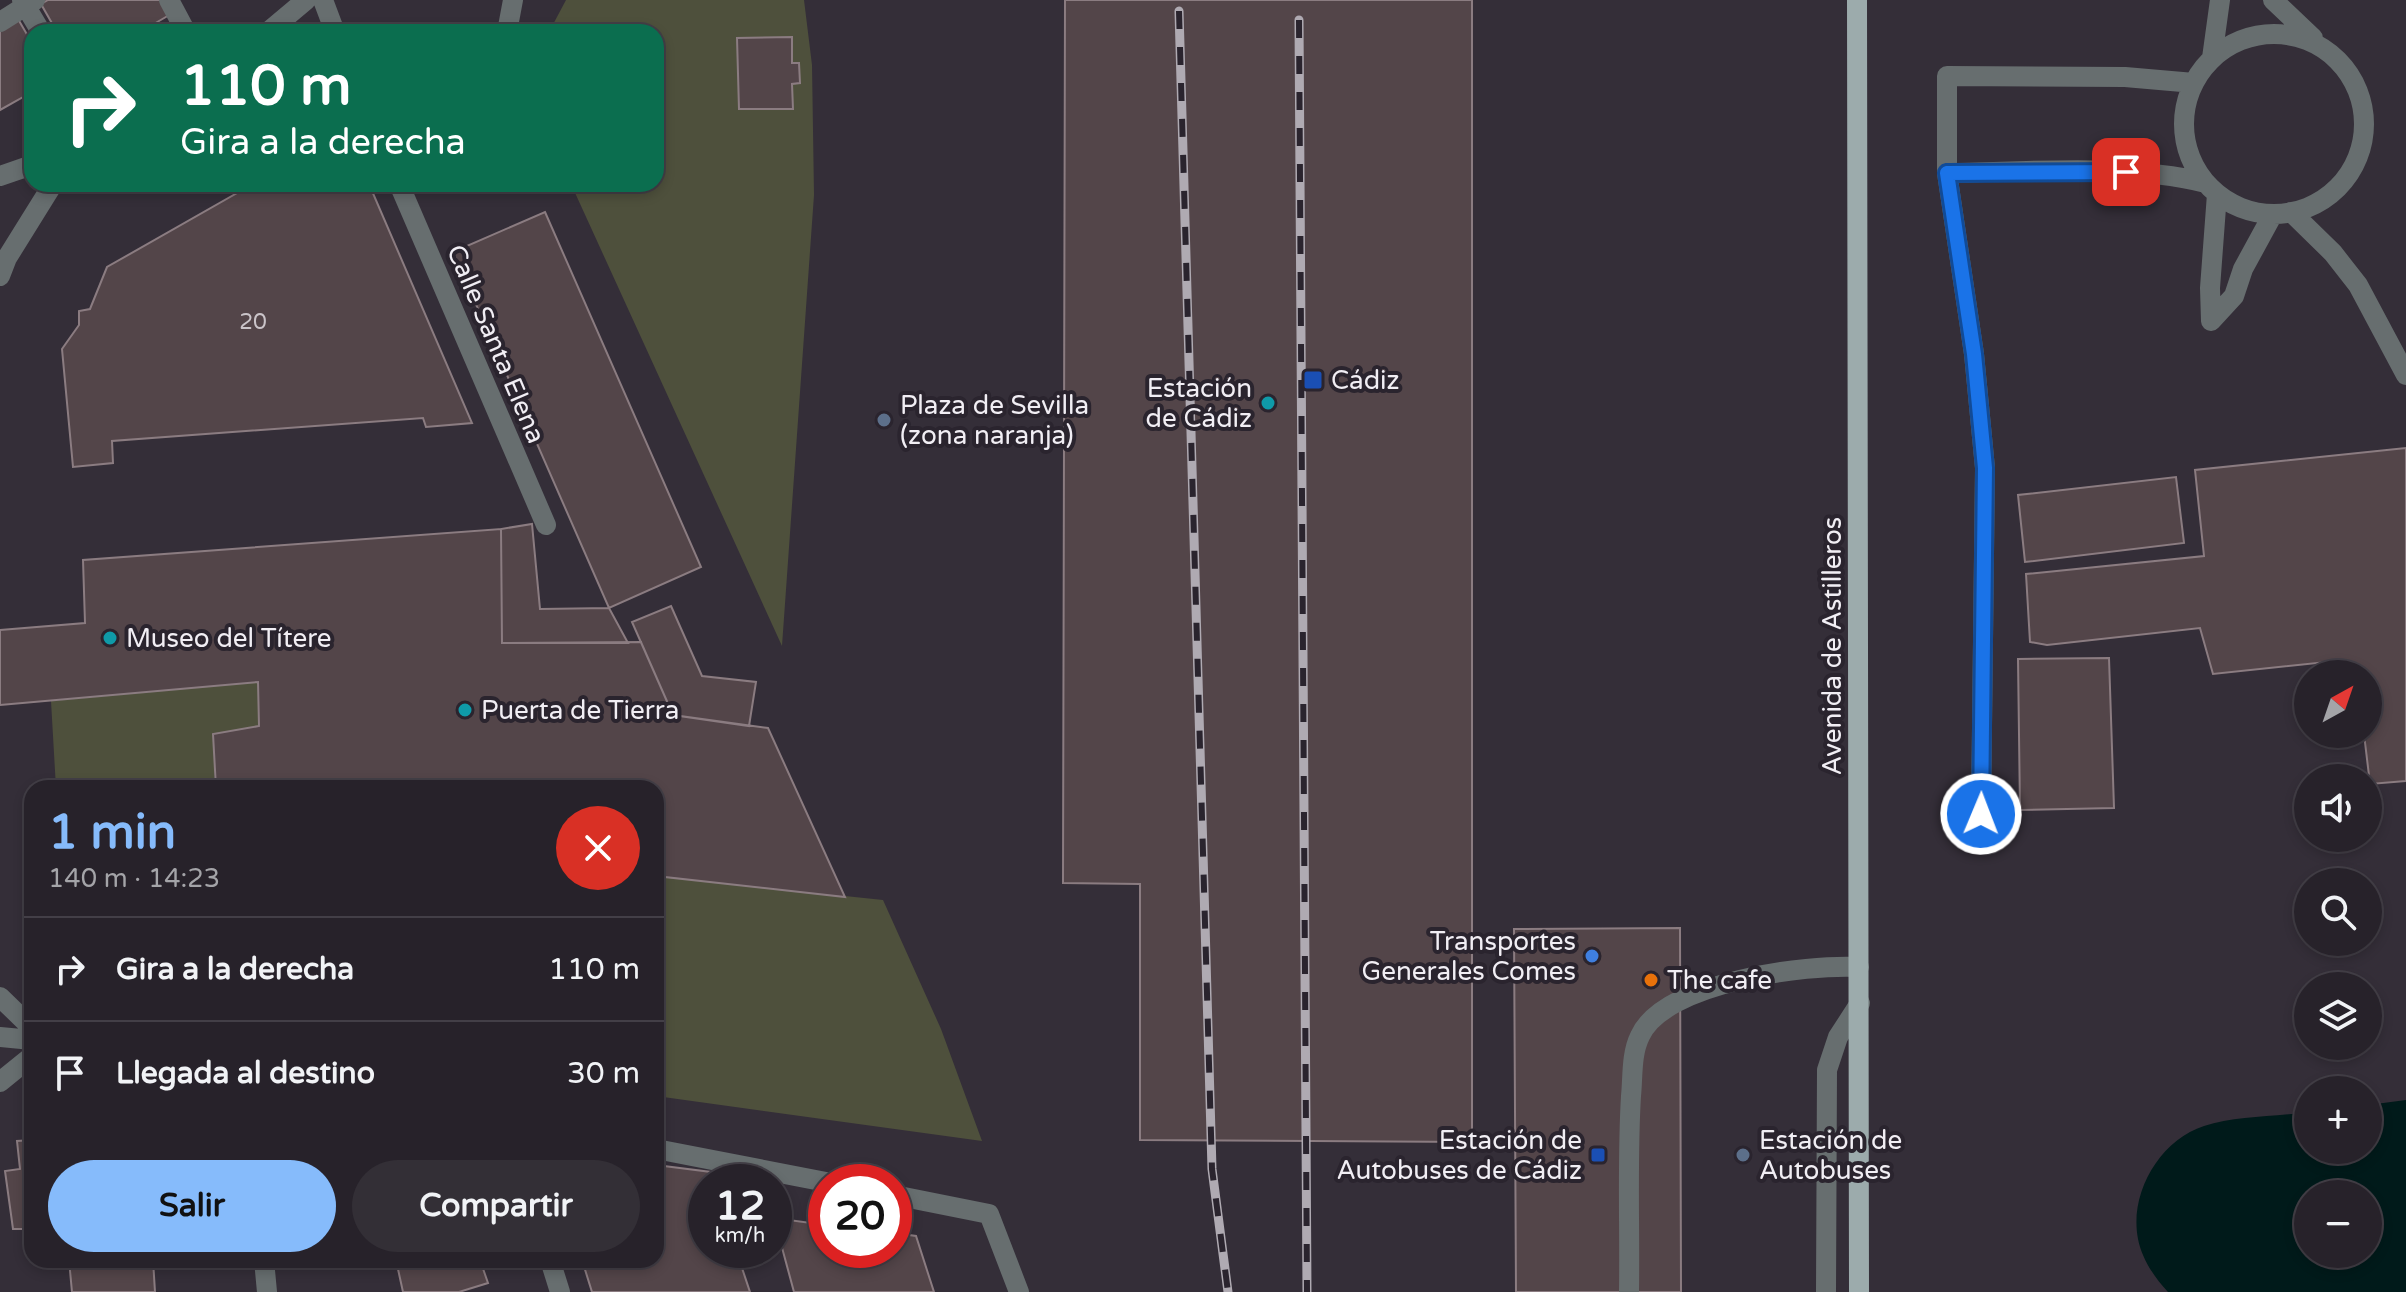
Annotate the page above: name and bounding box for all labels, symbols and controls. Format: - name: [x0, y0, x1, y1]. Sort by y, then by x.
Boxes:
- text: 110 m: [180, 53, 351, 120]
- icon: right: [48, 56, 152, 160]
- text: Gira a la derecha: [180, 121, 466, 164]
- pin: [2092, 138, 2160, 206]
- icon: arrive: [2104, 150, 2148, 194]
- street label: Calle Santa Elena: [440, 240, 552, 448]
- house number: 20: [239, 309, 267, 335]
- place label: Cádiz: [1331, 365, 1400, 396]
- marker: Cádiz: [1302, 369, 1324, 391]
- place label: Estación de Cádiz: [1146, 373, 1252, 434]
- place label: Plaza de Sevilla (zona naranja): [900, 390, 1089, 451]
- marker: Estación de Cádiz: [1259, 394, 1277, 412]
- marker: Plaza de Sevilla (zona naranja): [875, 411, 893, 429]
- street label: Avenida de Astilleros: [1817, 517, 1848, 775]
- place label: Museo del Títere: [126, 623, 332, 654]
- marker: Museo del Títere: [101, 629, 119, 647]
- north arrow: [2294, 660, 2382, 748]
- map controls: [2294, 660, 2382, 1268]
- place label: Puerta de Tierra: [481, 695, 679, 726]
- marker: Puerta de Tierra: [456, 701, 474, 719]
- button: sound: [2294, 764, 2382, 852]
- position arrow: [1939, 772, 2023, 856]
- text: 1 min: [48, 804, 176, 862]
- button: close: [556, 806, 640, 890]
- text: 140 m · 14:23: [48, 863, 220, 894]
- button: search: [2294, 868, 2382, 956]
- place label: Transportes Generales Comes: [1362, 926, 1576, 987]
- icon: right: [48, 947, 92, 991]
- marker: Transportes Generales Comes: [1583, 947, 1601, 965]
- text: Gira a la derecha: [116, 951, 354, 988]
- text: 110 m: [548, 951, 640, 988]
- place label: The cafe: [1667, 965, 1772, 996]
- marker: The cafe: [1642, 971, 1660, 989]
- button: layers: [2294, 972, 2382, 1060]
- icon: arrive: [48, 1051, 92, 1095]
- text: Llegada al destino: [116, 1055, 375, 1092]
- text: 30 m: [567, 1055, 640, 1092]
- button: +: [2294, 1076, 2382, 1164]
- place label: Estación de Autobuses de Cádiz: [1337, 1125, 1582, 1186]
- place label: Estación de Autobuses: [1759, 1125, 1902, 1186]
- marker: Estación de Autobuses de Cádiz: [1589, 1146, 1607, 1164]
- marker: Estación de Autobuses: [1734, 1146, 1752, 1164]
- button: Salir: [48, 1160, 336, 1252]
- button: Compartir: [352, 1160, 640, 1252]
- speed limit sign: 20: [808, 1164, 912, 1268]
- button: −: [2294, 1180, 2382, 1268]
- text: 12: [715, 1182, 765, 1230]
- text: km/h: [715, 1224, 765, 1248]

